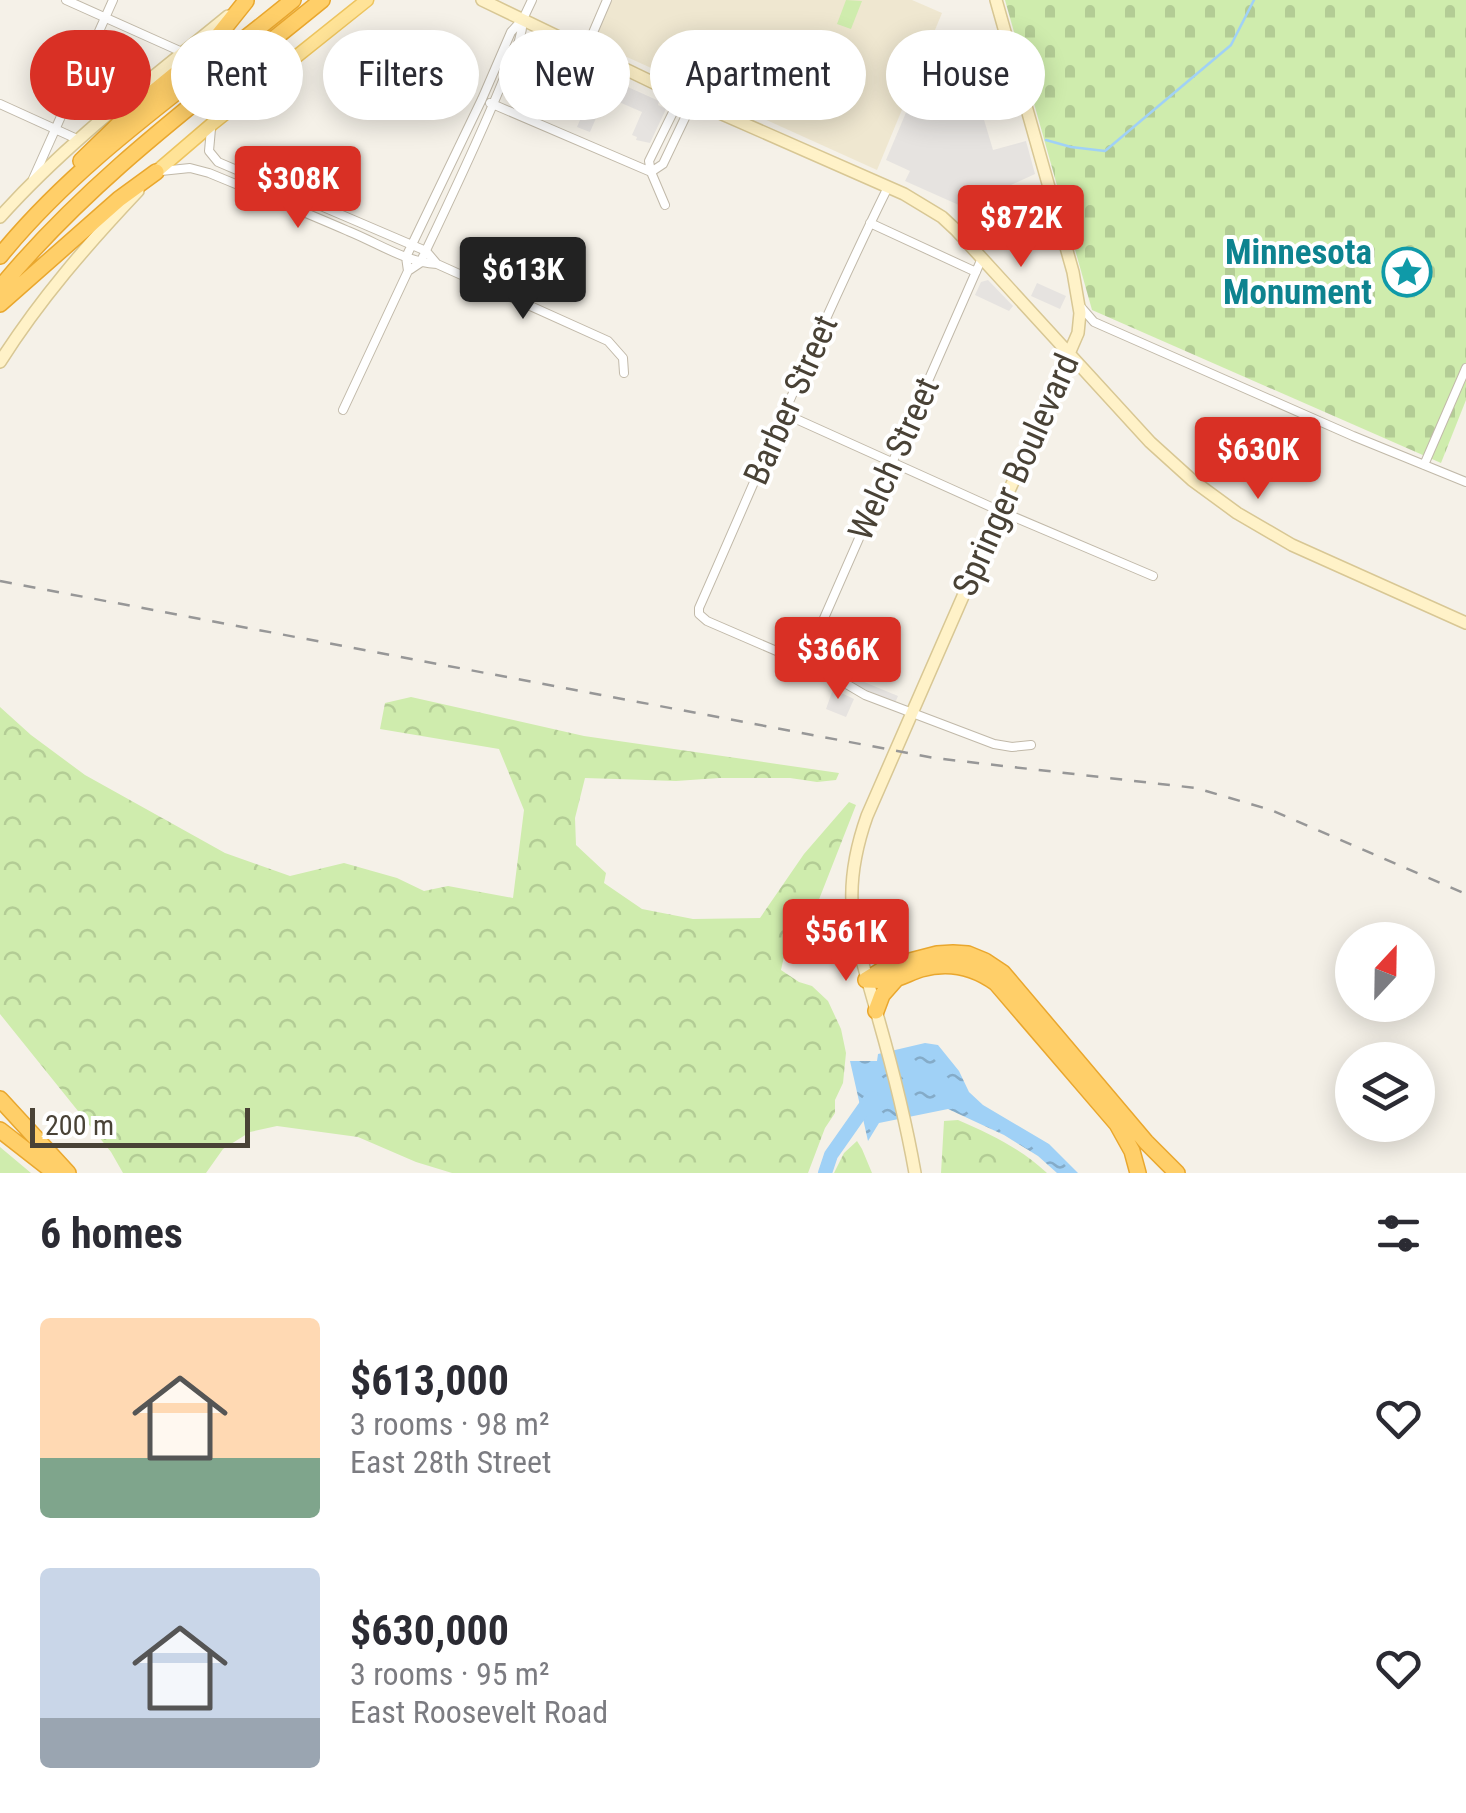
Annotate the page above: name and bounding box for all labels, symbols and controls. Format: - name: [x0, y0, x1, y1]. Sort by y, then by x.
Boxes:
- chip: Buy: [30, 30, 151, 120]
- chip: Rent: [171, 30, 303, 120]
- chip: Filters: [323, 30, 479, 120]
- chip: New: [499, 30, 630, 120]
- chip: Apartment: [650, 30, 866, 120]
- chip: House: [886, 30, 1045, 120]
- pin: $308K: [228, 146, 368, 231]
- text: $308K: [257, 159, 339, 197]
- pin: $872K: [951, 185, 1091, 270]
- text: $872K: [980, 198, 1062, 236]
- place label: Minnesota Monument: [1223, 232, 1372, 313]
- pin: $613K: [453, 237, 593, 322]
- place icon: Minnesota Monument: [1381, 246, 1433, 298]
- text: $613K: [482, 250, 564, 288]
- street label: Barber Street: [735, 309, 847, 491]
- street label: Springer Boulevard: [944, 348, 1088, 602]
- street label: Welch Street: [840, 371, 948, 547]
- pin: $630K: [1188, 417, 1328, 502]
- text: $630K: [1217, 430, 1299, 468]
- pin: $366K: [768, 617, 908, 702]
- text: $366K: [797, 630, 879, 668]
- pin: $561K: [776, 899, 916, 984]
- text: $561K: [805, 912, 887, 950]
- north arrow: [1335, 922, 1435, 1022]
- map controls: [1335, 922, 1435, 1142]
- button: layers: [1335, 1042, 1435, 1142]
- scale bar: [30, 1103, 250, 1148]
- text: 200 m: [45, 1109, 114, 1142]
- icon: filters: [1371, 1206, 1426, 1261]
- text: 6 homes: [40, 1209, 183, 1258]
- text: $613,000: [350, 1356, 509, 1405]
- icon: home: [120, 1358, 240, 1478]
- icon: heart: [1371, 1391, 1426, 1446]
- text: 3 rooms · 98 m²: [350, 1405, 549, 1443]
- text: East 28th Street: [350, 1443, 551, 1481]
- text: $630,000: [350, 1606, 509, 1655]
- icon: home: [120, 1608, 240, 1728]
- icon: heart: [1371, 1641, 1426, 1696]
- text: 3 rooms · 95 m²: [350, 1655, 549, 1693]
- text: East Roosevelt Road: [350, 1693, 608, 1731]

